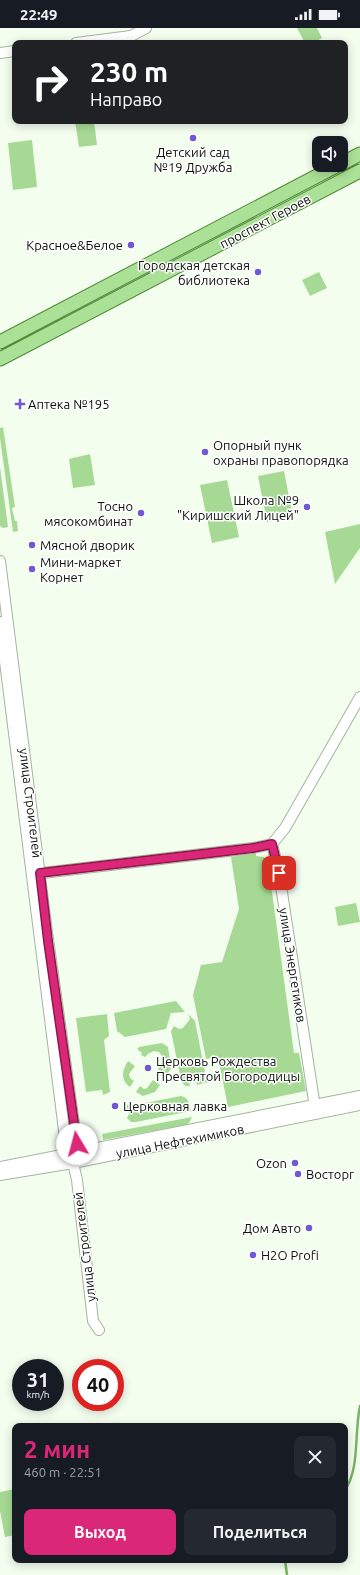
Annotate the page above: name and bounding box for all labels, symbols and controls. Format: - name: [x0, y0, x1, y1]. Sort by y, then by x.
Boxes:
- text: 22:49: [20, 6, 58, 23]
- icon: right: [24, 56, 76, 108]
- text: 230 m: [90, 56, 168, 87]
- text: Направо: [90, 89, 162, 109]
- marker: Детский сад №19 Дружба: [188, 133, 198, 143]
- map controls: [312, 136, 348, 172]
- button: sound: [312, 136, 348, 172]
- place label: Детский сад №19 Дружба: [154, 145, 232, 174]
- street label: проспект Героев: [217, 191, 313, 251]
- place label: Красное&Белое: [26, 238, 123, 252]
- marker: Красное&Белое: [126, 240, 136, 250]
- place label: Городская детская библиотека: [138, 258, 250, 287]
- marker: Городская детская библиотека: [253, 267, 263, 277]
- place label: Аптека №195: [28, 397, 110, 411]
- marker: Аптека №195: [15, 399, 25, 409]
- place label: Опорный пунк охраны правопорядка: [213, 438, 349, 467]
- marker: Опорный пунк охраны правопорядка: [200, 447, 210, 457]
- place label: Школа №9 "Киришский Лицей": [177, 493, 299, 522]
- place label: Тосно мясокомбинат: [44, 499, 133, 528]
- marker: Школа №9 "Киришский Лицей": [302, 502, 312, 512]
- marker: Тосно мясокомбинат: [136, 508, 146, 518]
- place label: Мясной дворик: [40, 538, 135, 552]
- marker: Мясной дворик: [27, 540, 37, 550]
- place label: Мини-маркет Корнет: [40, 555, 121, 584]
- marker: Мини-маркет Корнет: [27, 564, 37, 574]
- street label: улица Строителей: [17, 747, 45, 859]
- pin: [262, 856, 296, 890]
- icon: arrive: [268, 862, 290, 884]
- street label: улица Энергетиков: [277, 907, 309, 1023]
- place label: Церковь Рождества Пресвятой Богородицы: [156, 1054, 300, 1083]
- marker: Церковь Рождества Пресвятой Богородицы: [143, 1063, 153, 1073]
- place label: Церковная лавка: [123, 1099, 227, 1113]
- marker: Церковная лавка: [110, 1101, 120, 1111]
- street label: улица Нефтехимиков: [115, 1122, 245, 1160]
- position arrow: [56, 1123, 98, 1165]
- place label: Ozon: [256, 1156, 287, 1170]
- marker: Ozon: [290, 1158, 300, 1168]
- place label: Восторг: [306, 1167, 355, 1181]
- marker: Восторг: [293, 1169, 303, 1179]
- street label: улица Строителей: [70, 1191, 98, 1303]
- place label: Дом Авто: [243, 1221, 301, 1235]
- marker: Дом Авто: [304, 1223, 314, 1233]
- place label: H2O Profi: [261, 1248, 319, 1262]
- marker: H2O Profi: [248, 1250, 258, 1260]
- speed limit sign: 40: [72, 1359, 124, 1411]
- text: 31: [27, 1368, 49, 1391]
- text: km/h: [26, 1389, 50, 1400]
- text: 2 мин: [24, 1436, 90, 1463]
- button: close: [294, 1436, 336, 1478]
- text: 460 m · 22:51: [24, 1465, 102, 1479]
- button: Выход: [24, 1509, 176, 1555]
- button: Поделиться: [184, 1509, 336, 1555]

